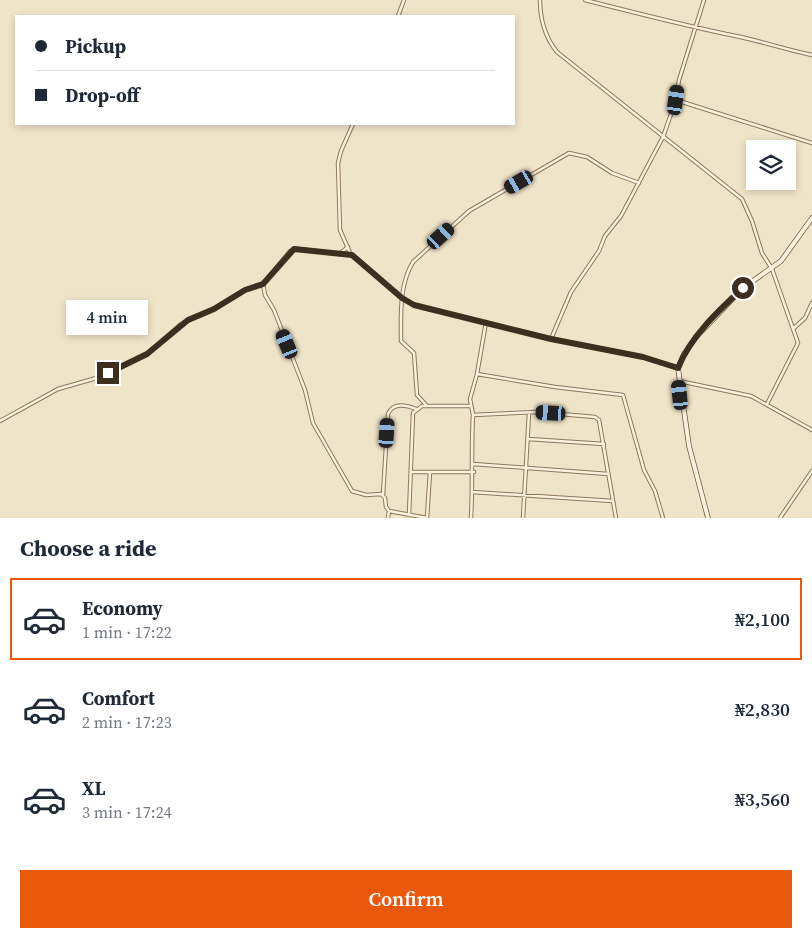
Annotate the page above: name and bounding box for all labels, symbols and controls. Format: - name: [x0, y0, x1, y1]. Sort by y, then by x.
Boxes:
- text: Pickup: [65, 33, 126, 59]
- text: Drop-off: [65, 82, 139, 108]
- car: [666, 84, 685, 116]
- map controls: [746, 140, 796, 190]
- button: layers: [746, 140, 796, 190]
- car: [502, 168, 535, 196]
- car: [424, 220, 457, 252]
- route start: [732, 277, 754, 299]
- callout: 4 min: [67, 300, 149, 336]
- text: 4 min: [86, 306, 128, 328]
- car: [274, 327, 299, 361]
- route end: [97, 362, 119, 384]
- car: [670, 379, 689, 411]
- car: [535, 405, 566, 421]
- car: [378, 418, 395, 448]
- text: Choose a ride: [20, 533, 157, 563]
- text: Economy: [82, 595, 163, 621]
- icon: car: [22, 597, 67, 642]
- text: ₦2,100: [735, 606, 790, 632]
- text: 1 min · 17:22: [82, 621, 172, 643]
- text: Comfort: [82, 685, 155, 711]
- icon: car: [22, 687, 67, 732]
- text: ₦2,830: [735, 696, 790, 722]
- text: 2 min · 17:23: [82, 711, 172, 733]
- text: XL: [82, 775, 105, 801]
- icon: car: [22, 777, 67, 822]
- text: ₦3,560: [735, 786, 790, 812]
- text: 3 min · 17:24: [82, 801, 172, 823]
- button: Confirm: [20, 870, 792, 928]

